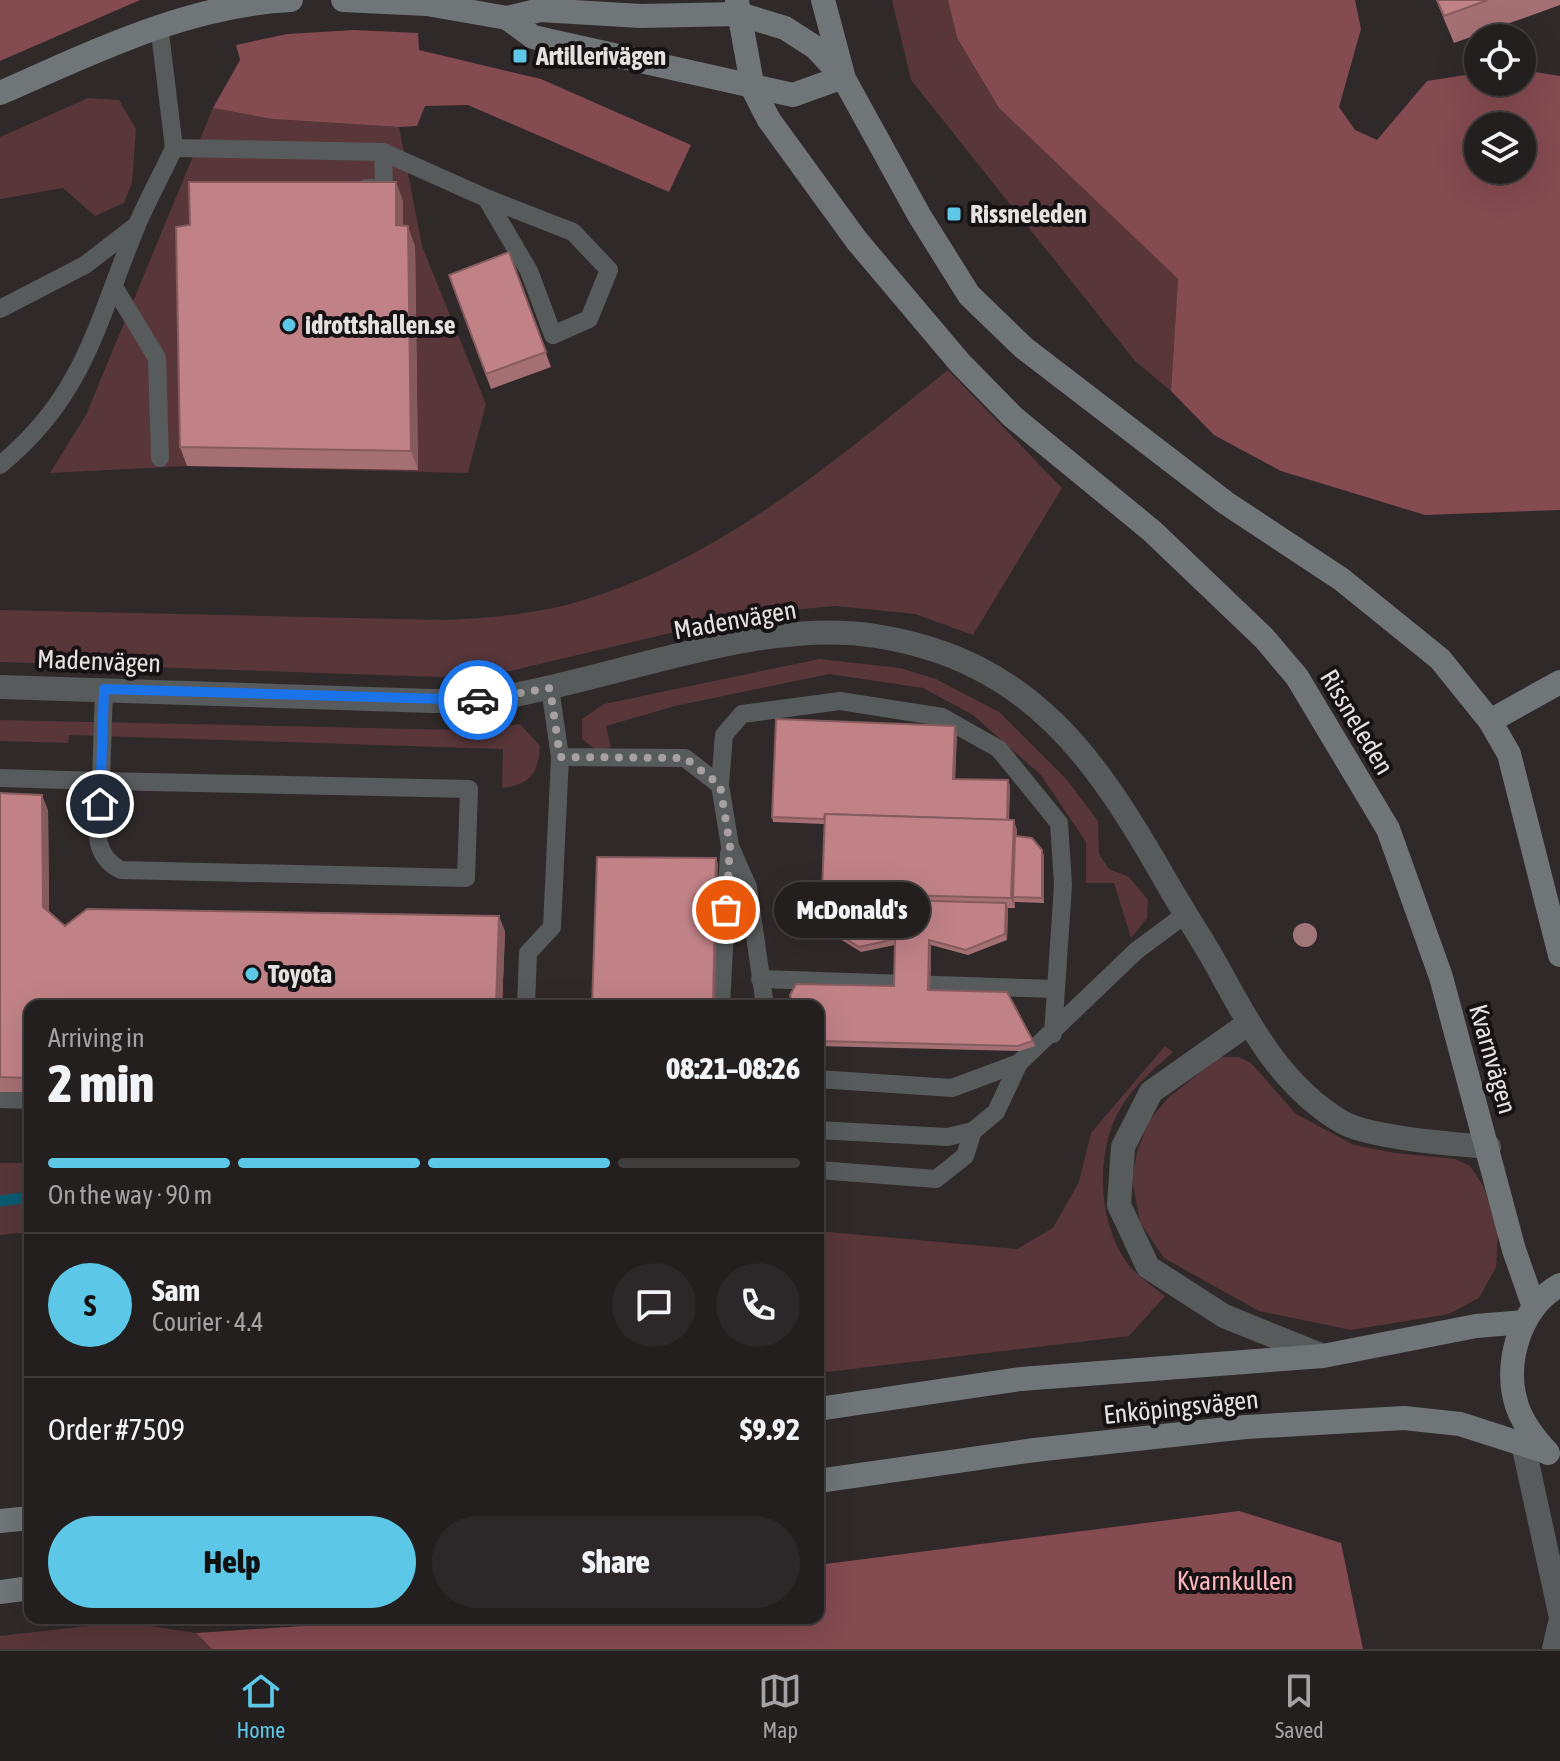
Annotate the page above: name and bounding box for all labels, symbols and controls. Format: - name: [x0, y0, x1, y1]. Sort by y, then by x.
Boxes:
- map controls: [1464, 24, 1536, 184]
- button: locate: [1464, 24, 1536, 96]
- place label: Artillerivägen: [535, 41, 666, 71]
- marker: Artillerivägen: [511, 47, 529, 65]
- button: layers: [1464, 112, 1536, 184]
- place label: Rissneleden: [970, 199, 1087, 229]
- marker: Rissneleden: [945, 205, 963, 223]
- place label: idrottshallen.se: [305, 310, 456, 340]
- marker: idrottshallen.se: [280, 316, 298, 334]
- street label: Madenvägen: [671, 594, 799, 646]
- street label: Madenvägen: [37, 644, 161, 678]
- courier: [438, 660, 518, 740]
- street label: Rissneleden: [1314, 664, 1400, 780]
- icon: car: [456, 678, 500, 722]
- pin: [66, 770, 134, 838]
- icon: home: [78, 782, 122, 826]
- pin: [692, 876, 760, 944]
- callout: McDonald's: [774, 882, 930, 938]
- icon: bag: [704, 888, 748, 932]
- text: McDonald's: [797, 895, 907, 925]
- place label: Toyota: [268, 959, 332, 989]
- marker: Toyota: [243, 965, 261, 983]
- street label: Kvarnvägen: [1463, 1001, 1523, 1117]
- text: Arriving in: [48, 1023, 145, 1053]
- text: 08:21–08:26: [666, 1051, 800, 1085]
- text: 2 min: [48, 1053, 154, 1113]
- text: On the way · 90 m: [48, 1180, 212, 1210]
- button: chat: [612, 1263, 696, 1347]
- button: phone: [716, 1263, 800, 1347]
- text: Sam: [152, 1273, 200, 1307]
- text: S: [84, 1288, 96, 1322]
- text: Courier · 4.4: [152, 1307, 263, 1337]
- street label: Enköpingsvägen: [1102, 1384, 1260, 1430]
- text: Order #7509: [48, 1412, 185, 1446]
- text: $9.92: [740, 1412, 800, 1446]
- button: Help: [48, 1516, 416, 1608]
- button: Share: [432, 1516, 800, 1608]
- park label: Kvarnkullen: [1177, 1566, 1293, 1596]
- tab: Home: [236, 1669, 285, 1743]
- tab: Map: [758, 1669, 802, 1743]
- tab: Saved: [1275, 1669, 1324, 1743]

